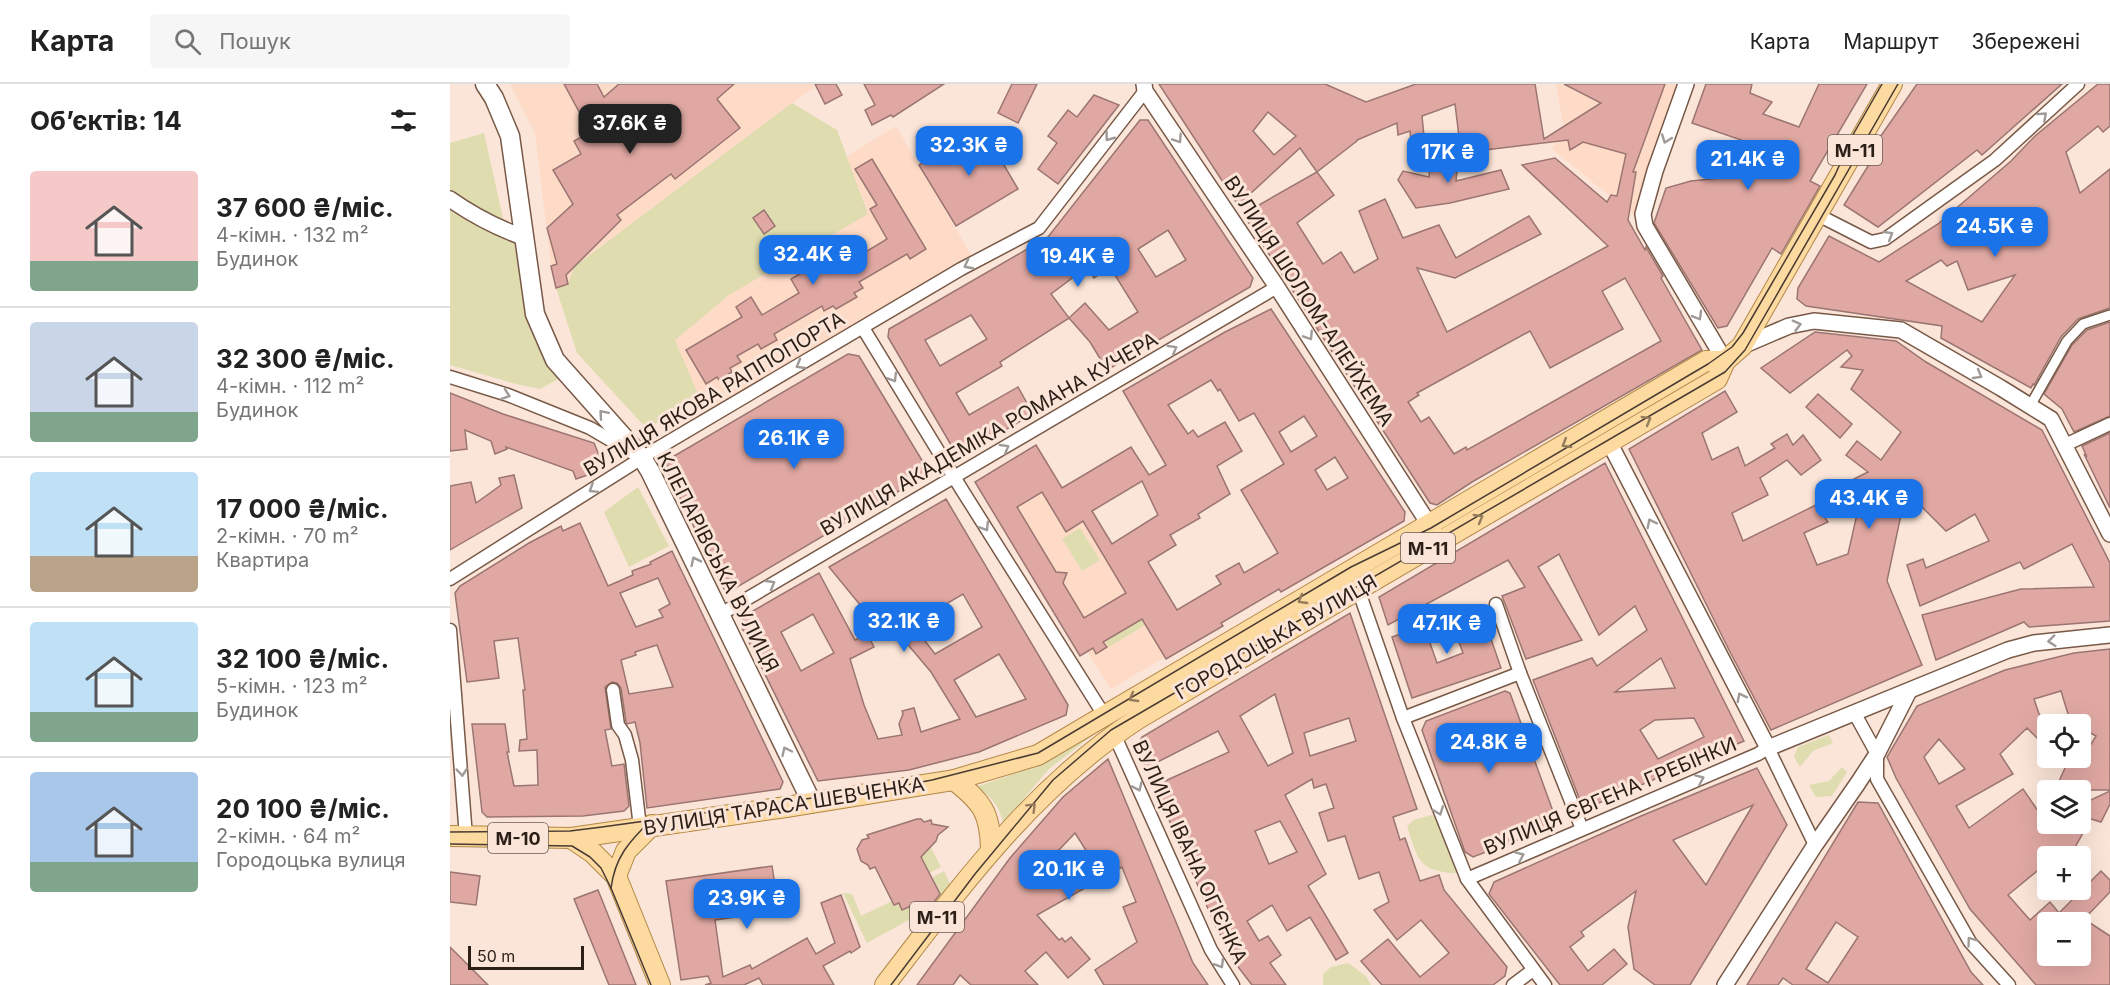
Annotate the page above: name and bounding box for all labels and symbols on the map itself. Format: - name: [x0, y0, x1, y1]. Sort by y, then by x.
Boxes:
- pin: 37.6K ₴: [575, 104, 685, 155]
- one-way arrow: [2036, 112, 2047, 123]
- pin: 32.3K ₴: [914, 126, 1024, 177]
- one-way arrow: [1105, 131, 1116, 142]
- one-way arrow: [1171, 132, 1182, 143]
- pin: 17K ₴: [1406, 133, 1490, 184]
- one-way arrow: [1661, 133, 1674, 144]
- road number: М-11: [1828, 135, 1882, 165]
- pin: 21.4K ₴: [1693, 140, 1803, 191]
- street label: ВУЛИЦЯ ШОЛОМ-АЛЕЙХЕМА: [1219, 171, 1400, 431]
- pin: 24.5K ₴: [1940, 207, 2050, 258]
- one-way arrow: [1883, 231, 1894, 242]
- pin: 32.4K ₴: [758, 235, 868, 286]
- pin: 19.4K ₴: [1023, 237, 1133, 288]
- one-way arrow: [963, 258, 974, 270]
- street label: ВУЛИЦЯ ЯКОВА РАППОПОРТА: [579, 306, 849, 482]
- one-way arrow: [1691, 310, 1702, 320]
- one-way arrow: [1791, 319, 1801, 332]
- street label: ВУЛИЦЯ АКАДЕМІКА РОМАНА КУЧЕРА: [816, 327, 1162, 541]
- one-way arrow: [1301, 330, 1312, 341]
- one-way arrow: [1167, 345, 1177, 356]
- one-way arrow: [796, 358, 806, 369]
- one-way arrow: [1972, 368, 1983, 379]
- one-way arrow: [886, 372, 898, 382]
- one-way arrow: [500, 388, 511, 400]
- one-way arrow: [599, 411, 610, 421]
- one-way arrow: [1641, 415, 1651, 427]
- pin: 26.1K ₴: [739, 419, 849, 470]
- one-way arrow: [1562, 437, 1572, 449]
- one-way arrow: [998, 443, 1009, 455]
- street label: КЛЕПАРІВСЬКА ВУЛИЦЯ: [652, 448, 784, 676]
- pin: 43.4K ₴: [1814, 479, 1924, 530]
- one-way arrow: [588, 482, 599, 493]
- one-way arrow: [1473, 514, 1483, 526]
- one-way arrow: [1647, 519, 1658, 530]
- one-way arrow: [978, 520, 989, 531]
- road number: М-11: [1401, 533, 1455, 563]
- one-way arrow: [690, 557, 702, 568]
- street label: ГОРОДОЦЬКА ВУЛИЦЯ: [1171, 569, 1381, 705]
- one-way arrow: [765, 580, 775, 591]
- one-way arrow: [1298, 593, 1308, 604]
- pin: 32.1K ₴: [849, 602, 959, 653]
- pin: 47.1K ₴: [1392, 604, 1502, 655]
- one-way arrow: [2047, 635, 2056, 647]
- one-way arrow: [1129, 691, 1139, 703]
- one-way arrow: [1737, 692, 1748, 703]
- pin: 24.8K ₴: [1434, 723, 1544, 774]
- street label: ВУЛИЦЯ ЄВГЕНА ГРЕБІНКИ: [1480, 732, 1740, 860]
- street label: ВУЛИЦЯ ІВАНА ОГІЄНКА: [1128, 736, 1253, 968]
- one-way arrow: [781, 746, 793, 757]
- one-way arrow: [455, 767, 468, 776]
- street label: ВУЛИЦЯ ТАРАСА ШЕВЧЕНКА: [642, 772, 926, 840]
- one-way arrow: [1693, 774, 1704, 786]
- one-way arrow: [1131, 781, 1143, 792]
- one-way arrow: [1024, 804, 1035, 815]
- one-way arrow: [1432, 805, 1444, 816]
- road number: М-10: [488, 823, 548, 853]
- pin: 20.1K ₴: [1014, 850, 1124, 901]
- one-way arrow: [1514, 851, 1525, 863]
- pin: 23.9K ₴: [692, 879, 802, 930]
- road number: М-11: [910, 902, 964, 932]
- one-way arrow: [1967, 936, 1978, 947]
- scale bar: [468, 943, 584, 970]
- one-way arrow: [1212, 958, 1224, 968]

